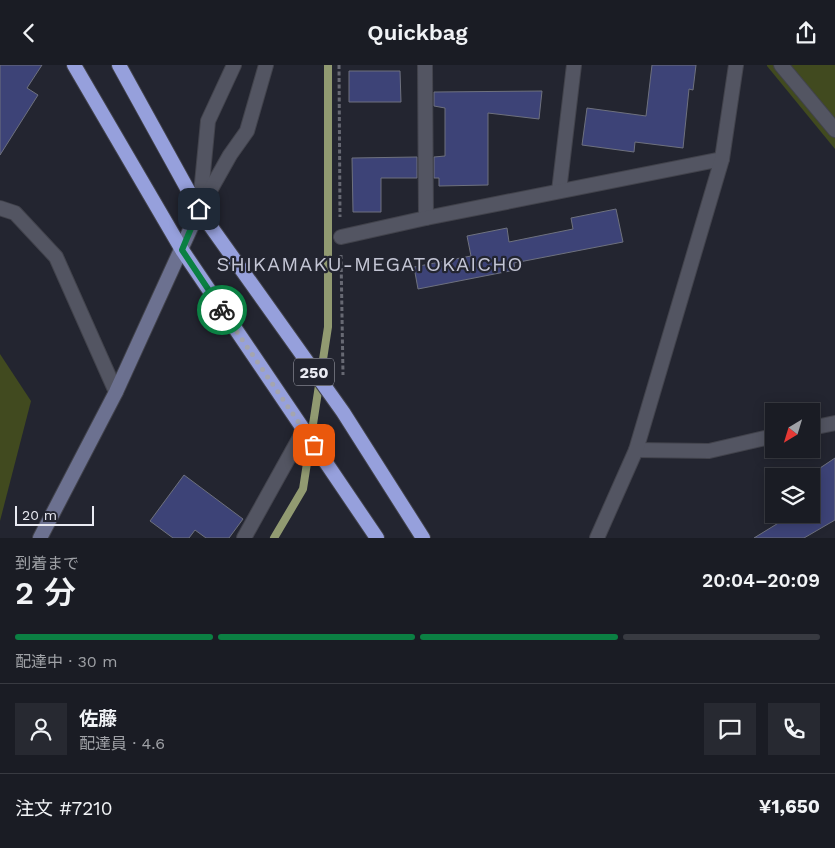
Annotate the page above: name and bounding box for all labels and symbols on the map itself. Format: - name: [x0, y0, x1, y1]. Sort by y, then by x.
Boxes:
- pin: [178, 188, 220, 230]
- district label: SHIKAMAKU-MEGATOKAICHO: [216, 252, 524, 276]
- courier: [197, 285, 247, 335]
- road number: 250: [294, 359, 334, 385]
- north arrow: [765, 403, 820, 457]
- pin: [293, 424, 335, 466]
- scale bar: [15, 503, 94, 526]

